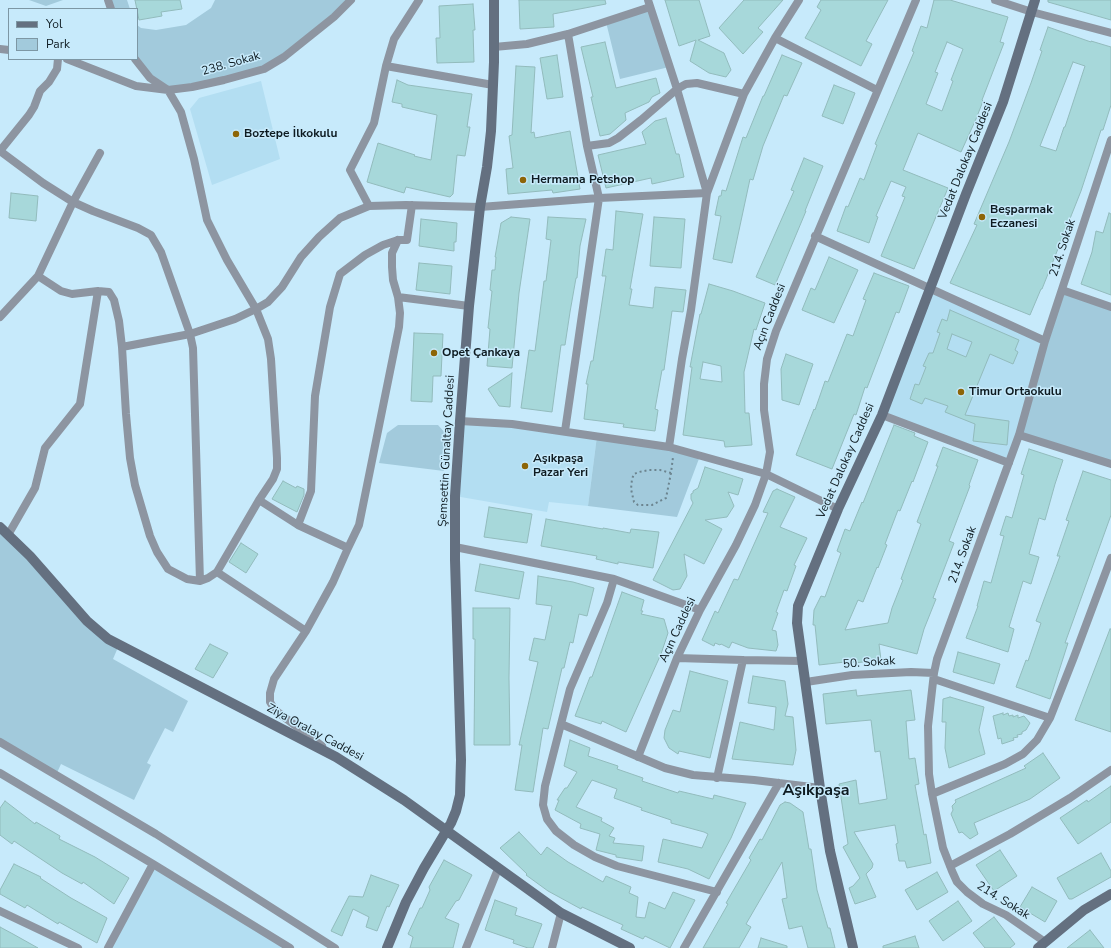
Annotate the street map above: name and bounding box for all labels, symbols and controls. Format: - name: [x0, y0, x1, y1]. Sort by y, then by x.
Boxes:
- legend: [8, 8, 138, 60]
- text: Yol: [46, 16, 62, 32]
- text: Park: [46, 36, 70, 52]
- street label: 238. Sokak: [200, 49, 262, 79]
- street label: Vedat Dalokay Caddesi: [936, 101, 996, 221]
- place label: Boztepe İlkokulu: [244, 127, 337, 141]
- marker: Boztepe İlkokulu: [231, 129, 241, 139]
- place label: Hermama Petshop: [531, 173, 634, 187]
- marker: Hermama Petshop: [518, 175, 528, 185]
- place label: Beşparmak Eczanesi: [990, 203, 1053, 231]
- marker: Beşparmak Eczanesi: [977, 212, 987, 222]
- street label: 214. Sokak: [1047, 217, 1079, 279]
- street label: Açın Caddesi: [751, 282, 789, 352]
- place label: Opet Çankaya: [442, 346, 520, 360]
- marker: Opet Çankaya: [429, 348, 439, 358]
- street label: Şemsettin Günaltay Caddesi: [436, 375, 458, 527]
- place label: Timur Ortaokulu: [969, 385, 1062, 399]
- marker: Timur Ortaokulu: [956, 387, 966, 397]
- street label: Vedat Dalokay Caddesi: [814, 401, 878, 521]
- place label: Aşıkpaşa Pazar Yeri: [533, 452, 588, 480]
- marker: Aşıkpaşa Pazar Yeri: [520, 461, 530, 471]
- street label: 214. Sokak: [946, 524, 980, 586]
- street label: Açın Caddesi: [657, 595, 699, 665]
- street label: 50. Sokak: [842, 654, 896, 672]
- street label: Ziya Oralay Caddesi: [264, 701, 366, 765]
- district label: Aşıkpaşa: [782, 781, 850, 801]
- street label: 214. Sokak: [974, 879, 1032, 923]

